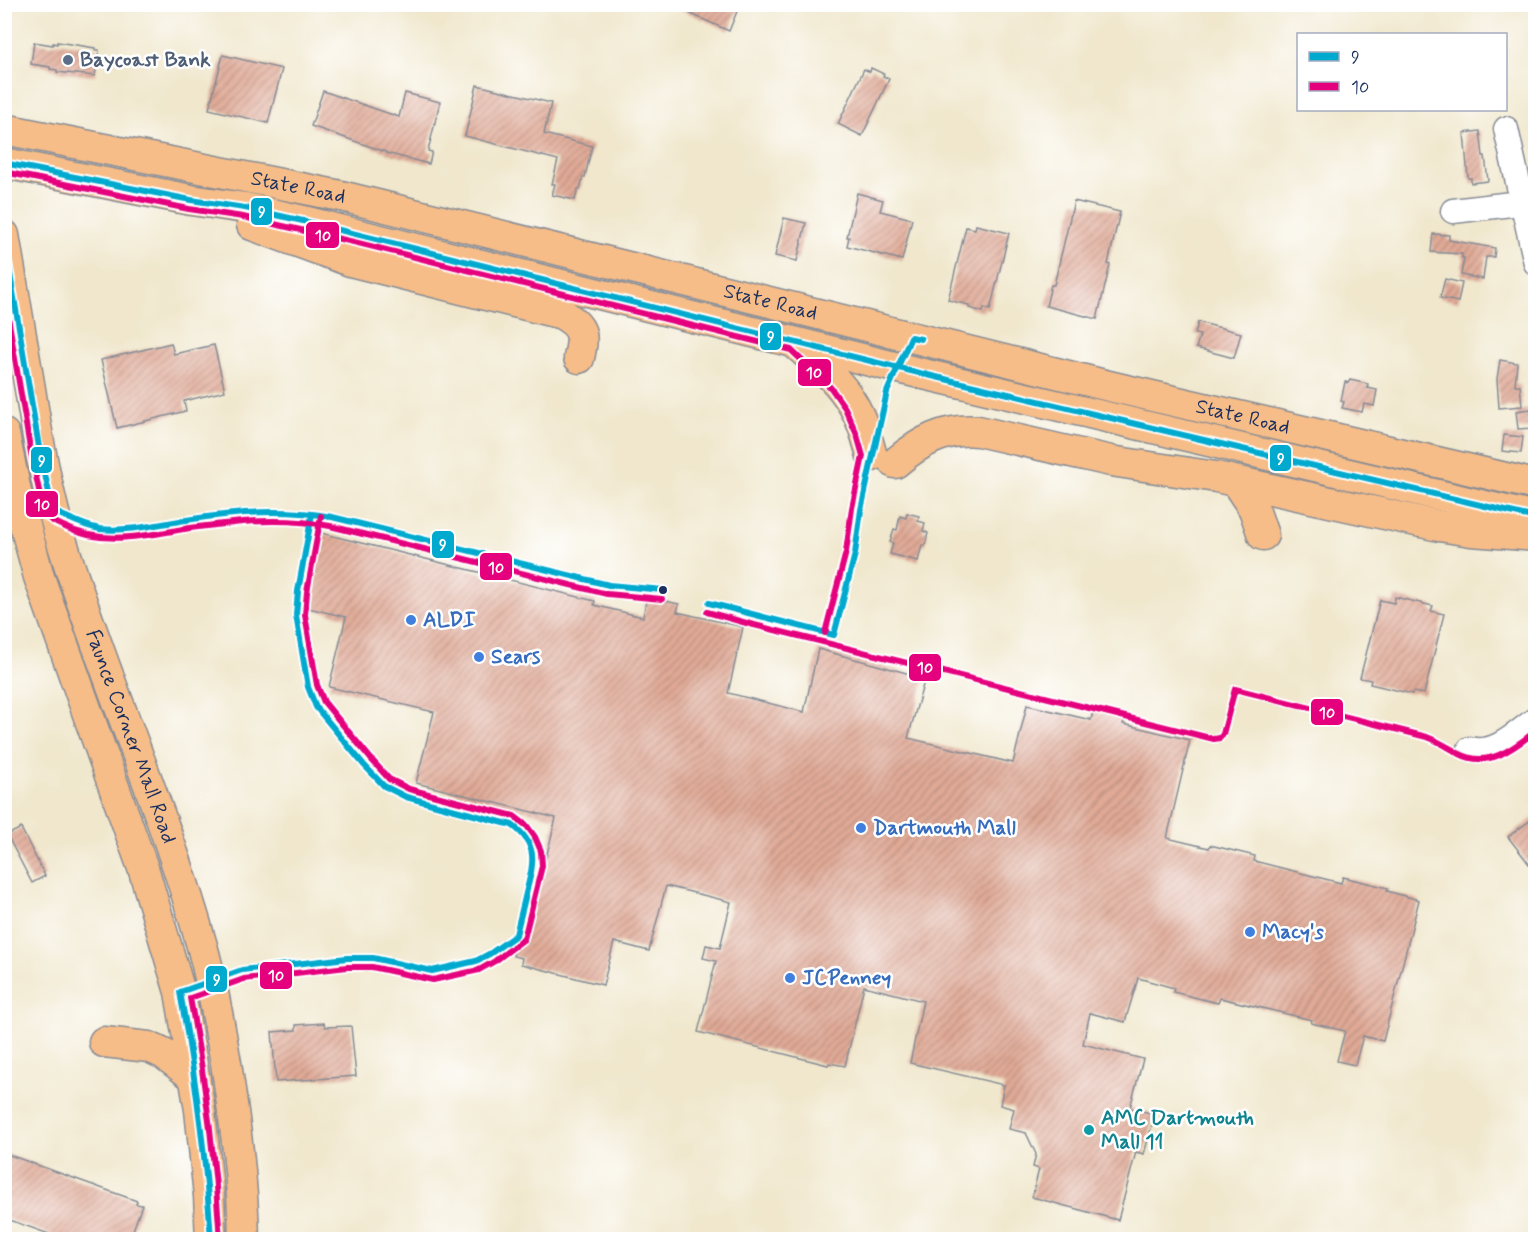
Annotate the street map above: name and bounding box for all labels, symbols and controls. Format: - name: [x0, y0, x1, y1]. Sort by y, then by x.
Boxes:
- legend: [1297, 33, 1507, 111]
- place label: Baycoast Bank: [80, 46, 211, 74]
- text: 9: [1351, 46, 1360, 70]
- marker: Baycoast Bank: [61, 53, 75, 67]
- text: 10: [1351, 76, 1369, 100]
- street label: State Road: [249, 164, 348, 211]
- line badge: 9: [250, 197, 273, 226]
- text: 9: [258, 202, 266, 223]
- line badge: 10: [305, 221, 340, 249]
- text: 10: [315, 226, 331, 247]
- street label: State Road: [721, 277, 820, 327]
- line badge: 9: [759, 322, 782, 351]
- text: 9: [767, 327, 775, 348]
- line badge: 10: [797, 358, 832, 387]
- text: 10: [806, 363, 822, 384]
- street label: State Road: [1193, 393, 1293, 441]
- line badge: 9: [1269, 444, 1292, 472]
- line badge: 9: [30, 446, 53, 474]
- text: 9: [1277, 449, 1285, 470]
- text: 9: [38, 451, 46, 472]
- line badge: 10: [25, 490, 59, 518]
- text: 10: [34, 495, 50, 516]
- line badge: 9: [431, 530, 455, 559]
- text: 9: [439, 535, 447, 556]
- line badge: 10: [479, 552, 513, 581]
- text: 10: [488, 558, 504, 579]
- unlabelled marker: [657, 584, 669, 596]
- place label: ALDI: [423, 606, 476, 634]
- marker: ALDI: [404, 613, 418, 627]
- street label: Faunce Corner Mall Road: [78, 626, 183, 847]
- place label: Sears: [491, 643, 541, 671]
- marker: Sears: [472, 650, 486, 664]
- line badge: 10: [908, 653, 942, 682]
- text: 10: [917, 658, 933, 679]
- line badge: 10: [1310, 698, 1344, 726]
- text: 10: [1319, 703, 1335, 724]
- place label: Dartmouth Mall: [873, 814, 1016, 842]
- marker: Dartmouth Mall: [854, 821, 868, 835]
- place label: Macy's: [1262, 918, 1325, 946]
- marker: Macy's: [1243, 925, 1257, 939]
- line badge: 10: [259, 961, 293, 990]
- place label: JCPenney: [802, 964, 892, 992]
- line badge: 9: [205, 965, 228, 993]
- text: 10: [268, 966, 284, 987]
- text: 9: [213, 970, 221, 991]
- marker: JCPenney: [783, 971, 797, 985]
- place label: AMC Dartmouth Mall 11: [1101, 1104, 1254, 1156]
- marker: AMC Dartmouth Mall 11: [1082, 1123, 1096, 1137]

